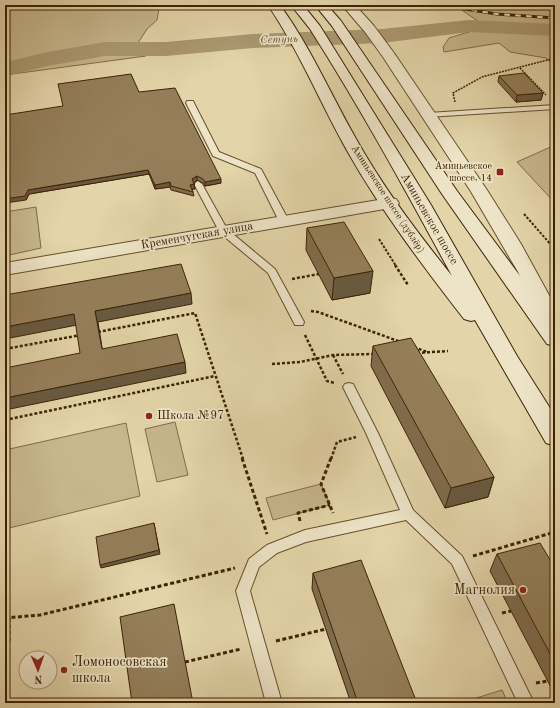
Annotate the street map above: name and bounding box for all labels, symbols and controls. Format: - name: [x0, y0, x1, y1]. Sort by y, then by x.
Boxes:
- water label: Сетунь: [260, 34, 298, 46]
- street label: Аминьевское шоссе (дублёр): [349, 143, 427, 255]
- place label: Аминьевское шоссе, 14: [435, 161, 492, 183]
- marker: Аминьевское шоссе, 14: [495, 167, 505, 177]
- street label: Аминьевское шоссе: [398, 171, 460, 267]
- street label: Кременчугская улица: [140, 220, 254, 252]
- place label: Школа №97: [157, 410, 224, 422]
- marker: Школа №97: [144, 411, 154, 421]
- place label: Магнолия: [454, 583, 515, 597]
- marker: Магнолия: [518, 585, 528, 595]
- north arrow: [18, 650, 58, 690]
- place label: Ломоносовская школа: [72, 655, 167, 685]
- marker: Ломоносовская школа: [59, 665, 69, 675]
- text: N: [33, 673, 43, 684]

